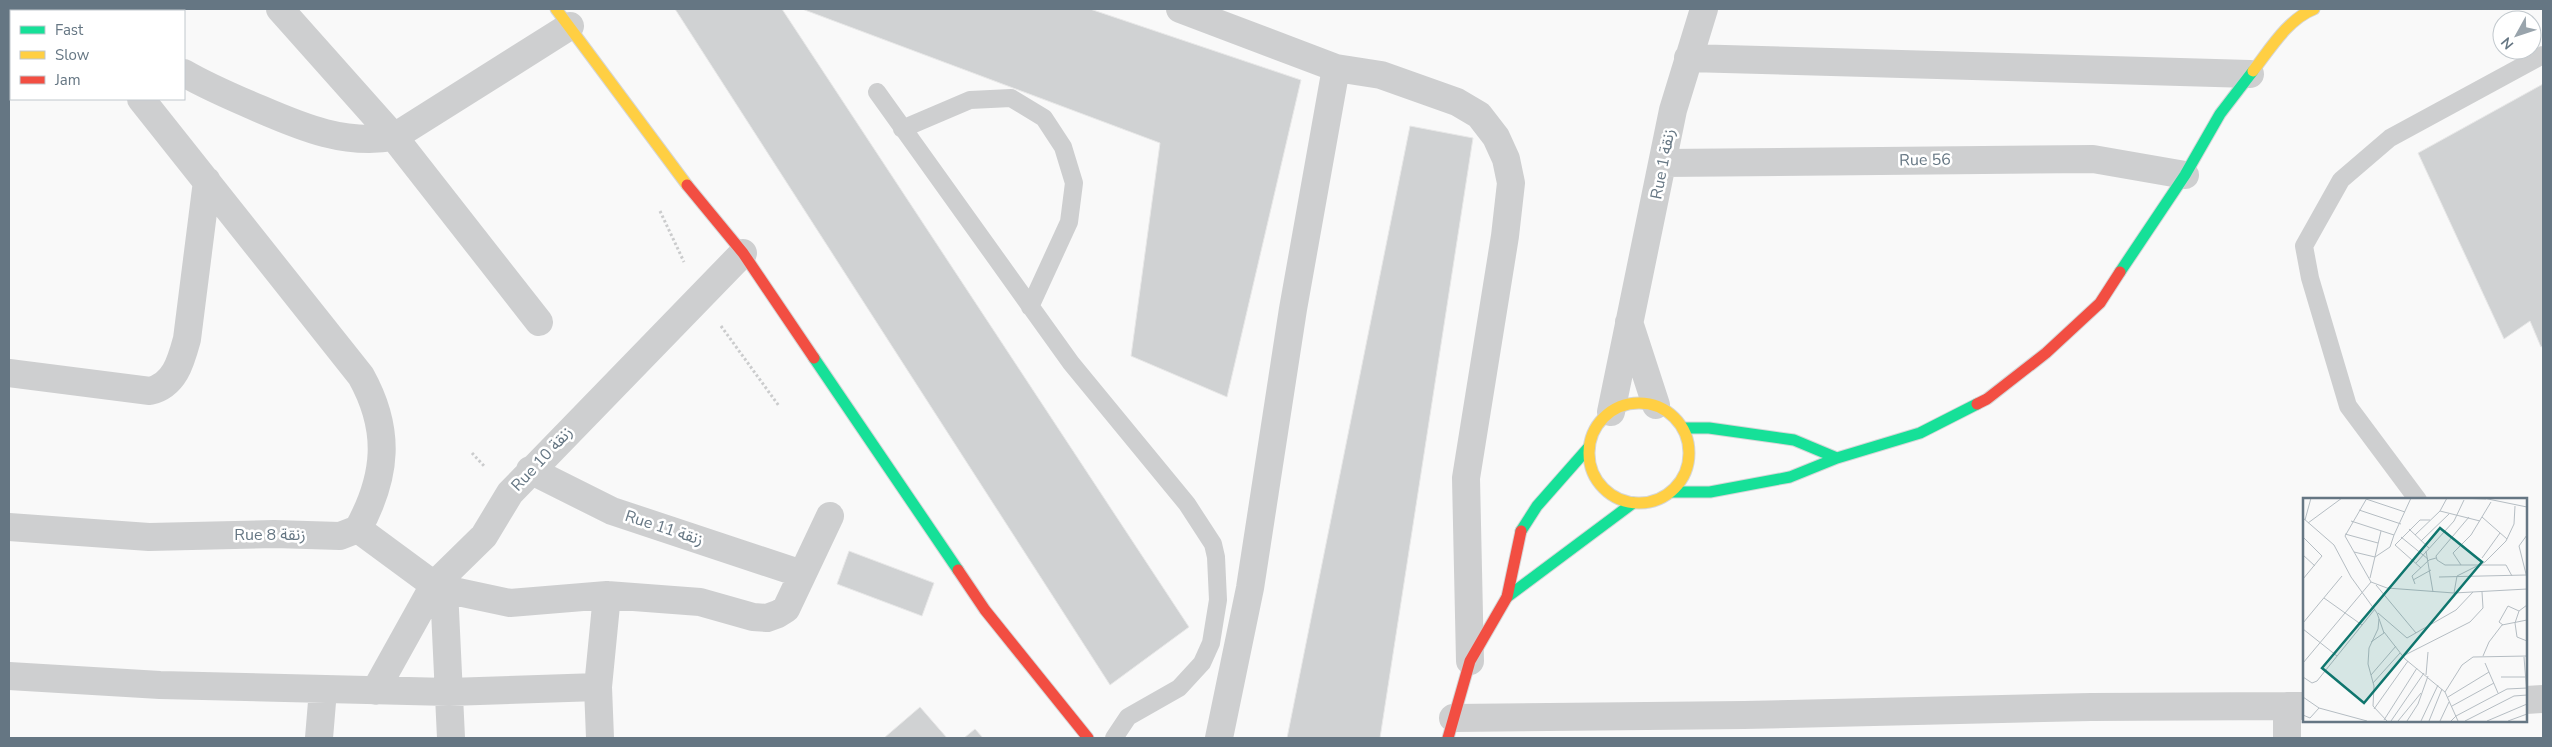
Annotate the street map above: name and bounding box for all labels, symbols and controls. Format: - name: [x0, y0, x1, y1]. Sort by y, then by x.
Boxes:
- legend: [10, 10, 185, 100]
- north arrow: [2492, 10, 2542, 60]
- text: Fast: [55, 20, 84, 40]
- text: N: [2497, 33, 2518, 53]
- text: Slow: [55, 45, 90, 65]
- text: Jam: [54, 70, 81, 90]
- street label: Rue 1 زنقة: [1645, 127, 1681, 201]
- street label: Rue 56: [1899, 149, 1951, 171]
- street label: Rue 10 زنقة: [506, 422, 578, 496]
- inset map: [2303, 498, 2527, 722]
- street label: Rue 11 زنقة: [622, 505, 706, 551]
- street label: Rue 8 زنقة: [234, 524, 306, 546]

